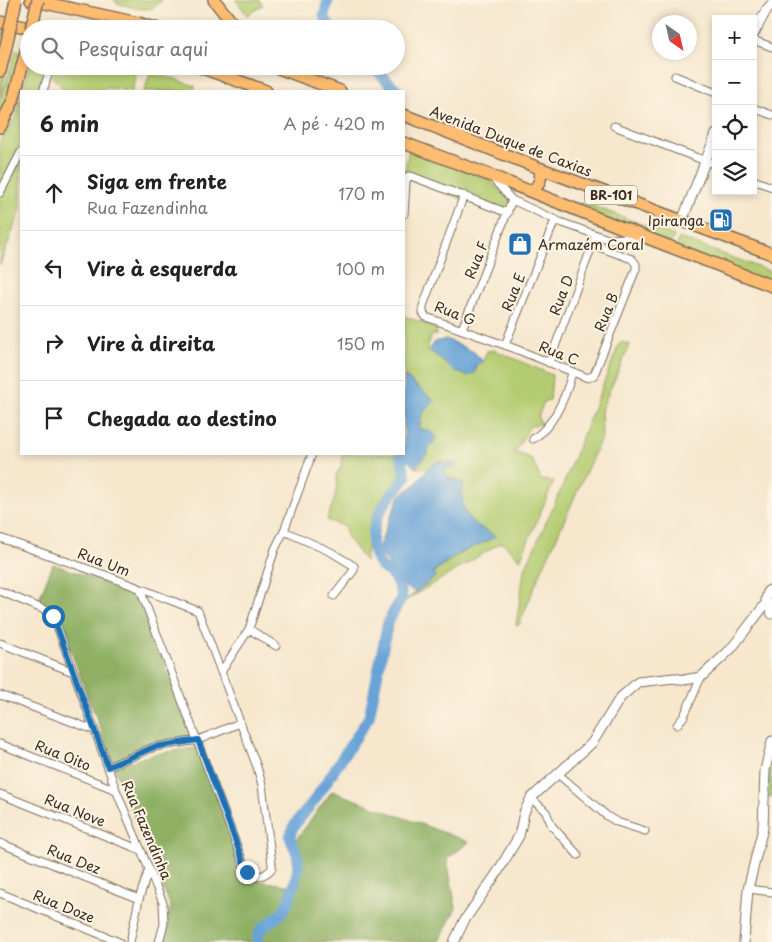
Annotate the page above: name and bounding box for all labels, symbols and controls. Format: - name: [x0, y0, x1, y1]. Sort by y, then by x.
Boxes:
- north arrow: [652, 15, 697, 60]
- map controls: [712, 15, 757, 195]
- button: +: [712, 15, 757, 60]
- search box: [20, 20, 405, 75]
- icon: search: [38, 34, 66, 62]
- text: Pesquisar aqui: [78, 34, 208, 62]
- button: −: [712, 60, 757, 105]
- street label: Avenida Duque de Caxias: [427, 100, 595, 182]
- button: locate: [712, 105, 757, 150]
- text: 6 min: [40, 107, 99, 139]
- text: A pé · 420 m: [284, 111, 385, 135]
- button: layers: [712, 150, 757, 195]
- text: Siga em frente: [87, 167, 227, 195]
- icon: ahead: [40, 179, 68, 207]
- text: 170 m: [339, 181, 385, 205]
- road number: BR-101: [585, 186, 637, 204]
- text: Rua Fazendinha: [87, 195, 208, 219]
- fuel station icon: Ipiranga: [708, 207, 734, 233]
- place label: Ipiranga: [648, 210, 704, 231]
- shop icon: Armazém Coral: [507, 231, 533, 257]
- place label: Armazém Coral: [538, 234, 644, 255]
- street label: Rua F: [459, 238, 493, 282]
- icon: left: [40, 254, 68, 282]
- text: Vire à esquerda: [87, 254, 238, 282]
- text: 100 m: [336, 256, 385, 280]
- street label: Rua E: [496, 270, 530, 314]
- street label: Rua D: [544, 272, 578, 318]
- street label: Rua B: [589, 289, 623, 335]
- street label: Rua G: [431, 296, 479, 330]
- icon: right: [40, 329, 68, 357]
- text: Vire à direita: [87, 329, 215, 357]
- text: 150 m: [337, 331, 385, 355]
- street label: Rua C: [536, 335, 582, 371]
- icon: arrive: [40, 404, 68, 432]
- text: Chegada ao destino: [87, 404, 277, 432]
- street label: Rua Um: [75, 542, 133, 582]
- route start: [42, 605, 65, 628]
- street label: Rua Oito: [32, 734, 94, 776]
- street label: Rua Fazendinha: [117, 777, 177, 883]
- street label: Rua Nove: [41, 788, 109, 832]
- street label: Rua Dez: [44, 839, 104, 879]
- route end: [236, 861, 259, 884]
- street label: Rua Doze: [30, 884, 98, 928]

